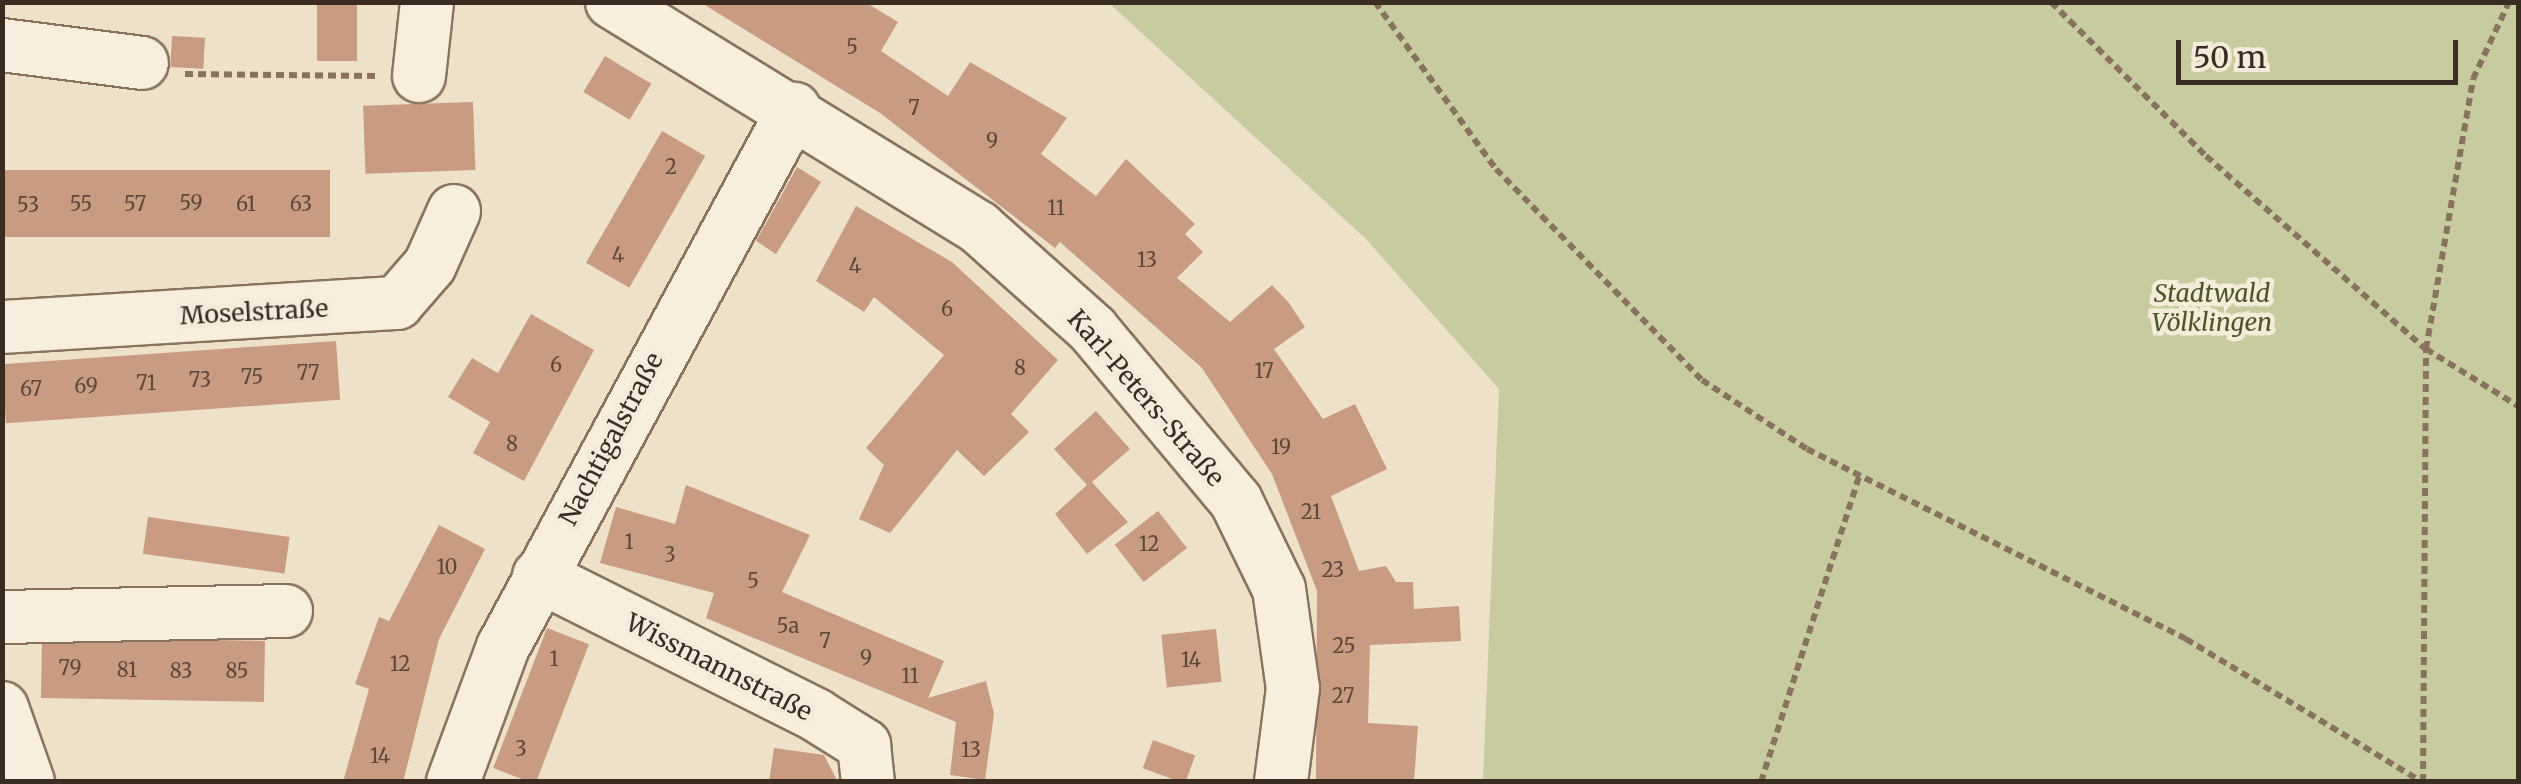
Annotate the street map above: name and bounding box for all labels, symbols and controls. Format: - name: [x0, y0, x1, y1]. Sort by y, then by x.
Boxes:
- scale bar: [2181, 20, 2464, 82]
- house number: 5: [846, 34, 858, 58]
- text: 50 m: [2193, 38, 2266, 76]
- house number: 7: [908, 95, 920, 119]
- house number: 9: [986, 128, 998, 152]
- house number: 2: [665, 154, 677, 178]
- house number: 59: [179, 190, 203, 214]
- house number: 55: [70, 191, 92, 215]
- house number: 57: [124, 191, 146, 215]
- house number: 61: [236, 191, 256, 215]
- house number: 63: [290, 191, 312, 215]
- house number: 53: [17, 192, 39, 216]
- house number: 11: [1047, 195, 1065, 219]
- house number: 4: [612, 242, 624, 266]
- house number: 13: [1137, 247, 1157, 271]
- house number: 4: [849, 253, 861, 277]
- park label: Stadtwald Völklingen: [2152, 279, 2272, 338]
- street label: Moselstraße: [179, 293, 329, 331]
- house number: 6: [941, 296, 953, 320]
- street label: Karl-Peters-Straße: [1061, 304, 1231, 492]
- street label: Nachtigalstraße: [553, 348, 669, 530]
- house number: 6: [550, 352, 562, 376]
- house number: 8: [1014, 355, 1026, 379]
- house number: 17: [1254, 358, 1274, 382]
- house number: 77: [297, 360, 319, 384]
- house number: 75: [241, 364, 263, 388]
- house number: 73: [189, 367, 211, 391]
- house number: 71: [136, 370, 156, 394]
- house number: 69: [74, 373, 98, 397]
- house number: 67: [20, 376, 42, 400]
- house number: 8: [506, 431, 518, 455]
- house number: 19: [1271, 434, 1291, 458]
- house number: 21: [1301, 499, 1321, 523]
- house number: 1: [624, 529, 634, 553]
- house number: 12: [1139, 531, 1159, 555]
- house number: 3: [664, 542, 676, 566]
- house number: 10: [436, 554, 458, 578]
- house number: 23: [1322, 557, 1344, 581]
- house number: 5: [747, 568, 759, 592]
- street label: Wissmannstraße: [621, 607, 817, 727]
- house number: 5a: [777, 613, 799, 637]
- house number: 7: [819, 628, 831, 652]
- house number: 25: [1333, 633, 1355, 657]
- house number: 9: [860, 645, 872, 669]
- house number: 1: [549, 646, 559, 670]
- house number: 14: [1181, 647, 1201, 671]
- house number: 12: [390, 651, 410, 675]
- house number: 79: [58, 655, 82, 679]
- house number: 81: [117, 657, 137, 681]
- house number: 83: [170, 658, 192, 682]
- house number: 85: [226, 658, 248, 682]
- house number: 11: [901, 663, 919, 687]
- house number: 27: [1332, 683, 1354, 707]
- house number: 3: [515, 736, 527, 760]
- house number: 13: [961, 737, 981, 761]
- house number: 14: [370, 743, 390, 767]

